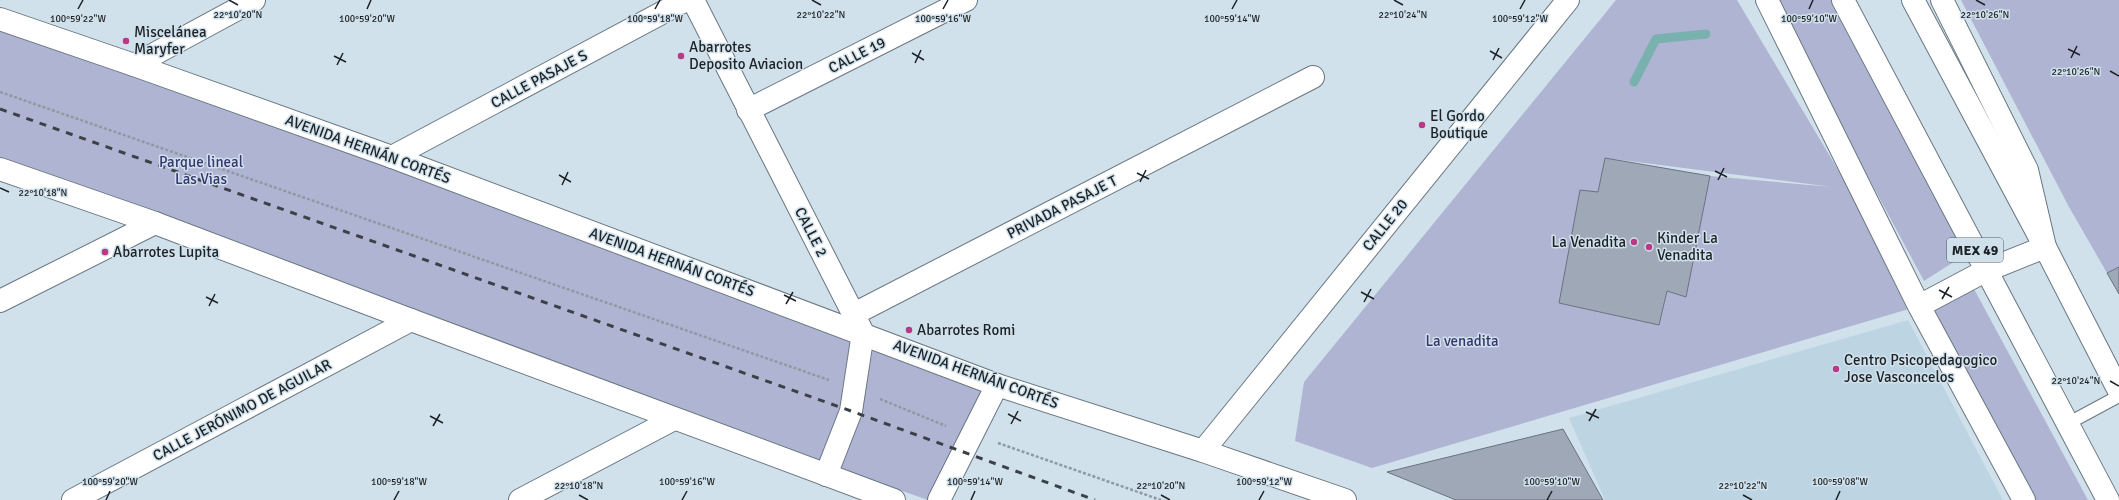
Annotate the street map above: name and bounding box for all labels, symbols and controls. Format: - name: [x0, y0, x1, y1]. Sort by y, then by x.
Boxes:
- text: 22°10'20"N: [214, 9, 262, 21]
- text: 22°10'22"N: [797, 9, 845, 21]
- text: 22°10'24"N: [1379, 9, 1427, 21]
- text: 22°10'26"N: [1961, 9, 2009, 21]
- text: 100°59'22"W: [50, 13, 106, 25]
- text: 100°59'20"W: [339, 13, 395, 25]
- text: 100°59'18"W: [627, 13, 683, 25]
- text: 100°59'16"W: [915, 13, 971, 25]
- text: 100°59'14"W: [1204, 13, 1260, 25]
- text: 100°59'12"W: [1492, 13, 1548, 25]
- text: 100°59'10"W: [1781, 13, 1837, 25]
- place label: Miscelánea Maryfer: [134, 23, 207, 58]
- street label: CALLE 19: [825, 33, 889, 77]
- marker: Miscelánea Maryfer: [121, 36, 131, 46]
- place label: Abarrotes Deposito Aviacion: [689, 38, 803, 73]
- street label: CALLE PASAJE S: [488, 46, 590, 112]
- marker: Abarrotes Deposito Aviacion: [676, 51, 686, 61]
- text: 22°10'26"N: [2052, 66, 2100, 78]
- place label: El Gordo Boutique: [1430, 107, 1488, 142]
- street label: AVENIDA HERNÁN CORTÉS: [283, 110, 453, 187]
- marker: El Gordo Boutique: [1417, 120, 1427, 130]
- park label: Parque lineal Las Vias: [159, 153, 243, 188]
- street label: PRIVADA PASAJE T: [1004, 171, 1121, 243]
- text: 22°10'18"N: [19, 187, 67, 199]
- street label: CALLE 20: [1359, 195, 1411, 255]
- street label: CALLE 2: [791, 204, 831, 260]
- street label: AVENIDA HERNÁN CORTÉS: [587, 223, 757, 300]
- place label: Kinder La Venadita: [1657, 229, 1718, 264]
- place label: La Venadita: [1552, 233, 1626, 251]
- marker: La Venadita: [1629, 237, 1639, 247]
- road number: MEX 49: [1947, 238, 2003, 262]
- marker: Kinder La Venadita: [1644, 242, 1654, 252]
- place label: Abarrotes Lupita: [113, 243, 219, 261]
- marker: Abarrotes Lupita: [100, 247, 110, 257]
- place label: Abarrotes Romi: [917, 321, 1015, 339]
- marker: Abarrotes Romi: [904, 325, 914, 335]
- park label: La venadita: [1425, 332, 1499, 350]
- street label: AVENIDA HERNÁN CORTÉS: [891, 335, 1061, 412]
- place label: Centro Psicopedagogico Jose Vasconcelos: [1844, 351, 1997, 386]
- street label: CALLE JERÓNIMO DE AGUILAR: [149, 354, 334, 465]
- marker: Centro Psicopedagogico Jose Vasconcelos: [1831, 364, 1841, 374]
- text: 22°10'24"N: [2052, 375, 2100, 387]
- text: 100°59'20"W: [82, 476, 138, 488]
- text: 100°59'18"W: [371, 476, 427, 488]
- text: 100°59'16"W: [659, 476, 715, 488]
- text: 100°59'14"W: [947, 476, 1003, 488]
- text: 100°59'12"W: [1236, 476, 1292, 488]
- text: 100°59'10"W: [1524, 476, 1580, 488]
- text: 100°59'08"W: [1812, 476, 1868, 488]
- text: 22°10'18"N: [555, 480, 603, 492]
- text: 22°10'20"N: [1137, 480, 1185, 492]
- text: 22°10'22"N: [1719, 480, 1767, 492]

